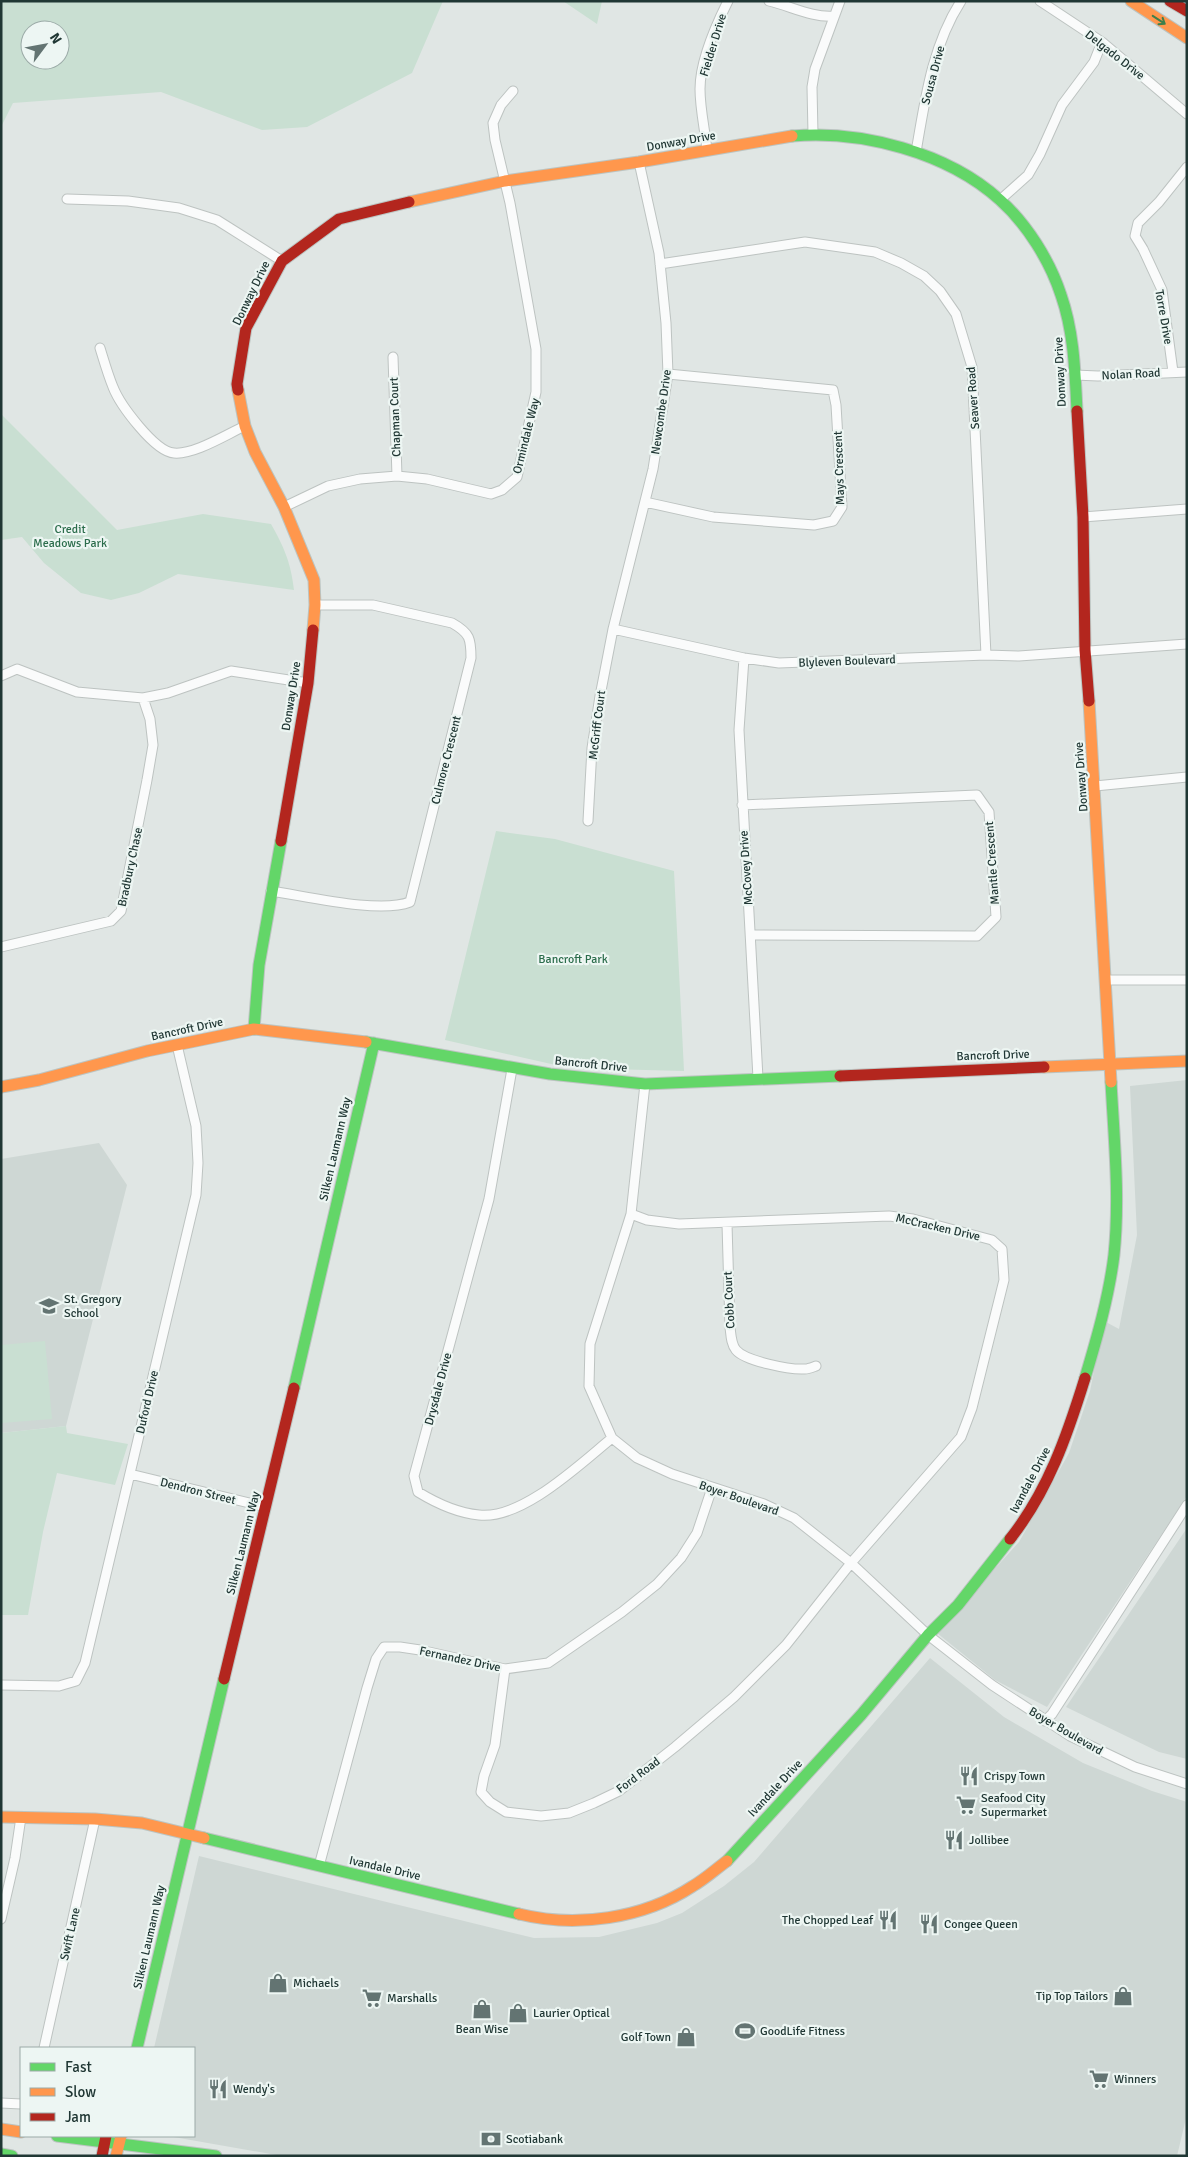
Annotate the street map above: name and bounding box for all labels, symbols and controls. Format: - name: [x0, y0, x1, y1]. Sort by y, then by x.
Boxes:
- street label: Fielder Drive: [697, 12, 730, 79]
- one-way arrow: [1152, 14, 1166, 25]
- north arrow: [20, 20, 70, 70]
- street label: Delgado Drive: [1082, 27, 1148, 83]
- text: N: [46, 30, 65, 47]
- street label: Sousa Drive: [918, 44, 949, 106]
- street label: Donway Drive: [645, 128, 717, 155]
- street label: Donway Drive: [229, 258, 274, 328]
- street label: Torre Drive: [1151, 289, 1176, 346]
- street label: Donway Drive: [1051, 337, 1070, 407]
- street label: Nolan Road: [1101, 365, 1161, 384]
- street label: Seaver Road: [964, 366, 983, 430]
- street label: Newcombe Drive: [648, 369, 675, 456]
- street label: Chapman Court: [387, 377, 404, 457]
- street label: Ormindale Way: [510, 396, 543, 476]
- street label: Mays Crescent: [831, 431, 848, 505]
- park label: Credit Meadows Park: [33, 522, 107, 551]
- street label: Blyleven Boulevard: [798, 652, 896, 671]
- street label: Donway Drive: [279, 660, 304, 732]
- street label: McGriff Court: [586, 689, 609, 761]
- street label: Culmore Crescent: [428, 714, 465, 806]
- street label: Donway Drive: [1072, 742, 1091, 812]
- street label: Mantle Crescent: [982, 821, 1003, 905]
- street label: Bradbury Chase: [115, 826, 146, 908]
- street label: McCovey Drive: [736, 830, 757, 906]
- park label: Bancroft Park: [538, 952, 608, 967]
- street label: Bancroft Drive: [150, 1015, 224, 1044]
- street label: Bancroft Drive: [956, 1047, 1030, 1064]
- street label: Bancroft Drive: [554, 1053, 628, 1076]
- street label: Silken Laumann Way: [316, 1095, 355, 1202]
- street label: McCracken Drive: [894, 1210, 982, 1245]
- street label: Cobb Court: [721, 1271, 738, 1329]
- place label: St. Gregory School: [64, 1292, 122, 1321]
- school or university icon: St. Gregory School: [38, 1295, 60, 1317]
- street label: Drysdale Drive: [422, 1351, 455, 1427]
- street label: Duford Drive: [133, 1369, 162, 1435]
- street label: Ivandale Drive: [1007, 1445, 1054, 1516]
- street label: Dendron Street: [158, 1475, 237, 1508]
- street label: Boyer Boulevard: [697, 1478, 781, 1519]
- street label: Silken Laumann Way: [223, 1490, 264, 1596]
- street label: Fernandez Drive: [418, 1644, 502, 1675]
- street label: Boyer Boulevard: [1026, 1704, 1106, 1759]
- street label: Ford Road: [613, 1754, 663, 1797]
- street label: Ivandale Drive: [745, 1757, 806, 1820]
- restaurant icon: Crispy Town: [958, 1765, 980, 1787]
- place label: Crispy Town: [984, 1769, 1045, 1784]
- place label: Seafood City Supermarket: [981, 1791, 1047, 1820]
- supermarket icon: Seafood City Supermarket: [955, 1794, 977, 1816]
- restaurant icon: Jollibee: [943, 1829, 965, 1851]
- place label: Jollibee: [969, 1833, 1009, 1848]
- street label: Ivandale Drive: [348, 1853, 422, 1884]
- street label: Silken Laumann Way: [130, 1883, 169, 1990]
- street label: Swift Lane: [57, 1906, 84, 1962]
- restaurant icon: The Chopped Leaf: [877, 1909, 899, 1931]
- place label: The Chopped Leaf: [782, 1913, 874, 1928]
- restaurant icon: Congee Queen: [918, 1913, 940, 1935]
- place label: Congee Queen: [944, 1917, 1018, 1932]
- shop icon: Michaels: [267, 1972, 289, 1994]
- place label: Michaels: [293, 1976, 339, 1991]
- shop icon: Tip Top Tailors: [1112, 1985, 1134, 2007]
- supermarket icon: Marshalls: [361, 1987, 383, 2009]
- place label: Tip Top Tailors: [1036, 1989, 1108, 2004]
- place label: Marshalls: [387, 1991, 437, 2006]
- shop icon: Bean Wise: [471, 1998, 493, 2020]
- shop icon: Laurier Optical: [507, 2002, 529, 2024]
- place label: Laurier Optical: [533, 2006, 610, 2021]
- sports icon: GoodLife Fitness: [734, 2020, 756, 2042]
- place label: Bean Wise: [455, 2022, 509, 2037]
- place label: GoodLife Fitness: [760, 2024, 845, 2039]
- shop icon: Golf Town: [675, 2026, 697, 2048]
- place label: Golf Town: [621, 2030, 671, 2045]
- legend: [20, 2047, 195, 2137]
- text: Fast: [65, 2058, 92, 2076]
- supermarket icon: Winners: [1088, 2068, 1110, 2090]
- place label: Winners: [1114, 2072, 1156, 2087]
- restaurant icon: Wendy's: [207, 2078, 229, 2100]
- place label: Wendy's: [233, 2082, 275, 2097]
- text: Slow: [65, 2083, 96, 2101]
- text: Jam: [65, 2108, 91, 2126]
- bank icon: Scotiabank: [480, 2128, 502, 2150]
- place label: Scotiabank: [506, 2132, 563, 2147]

